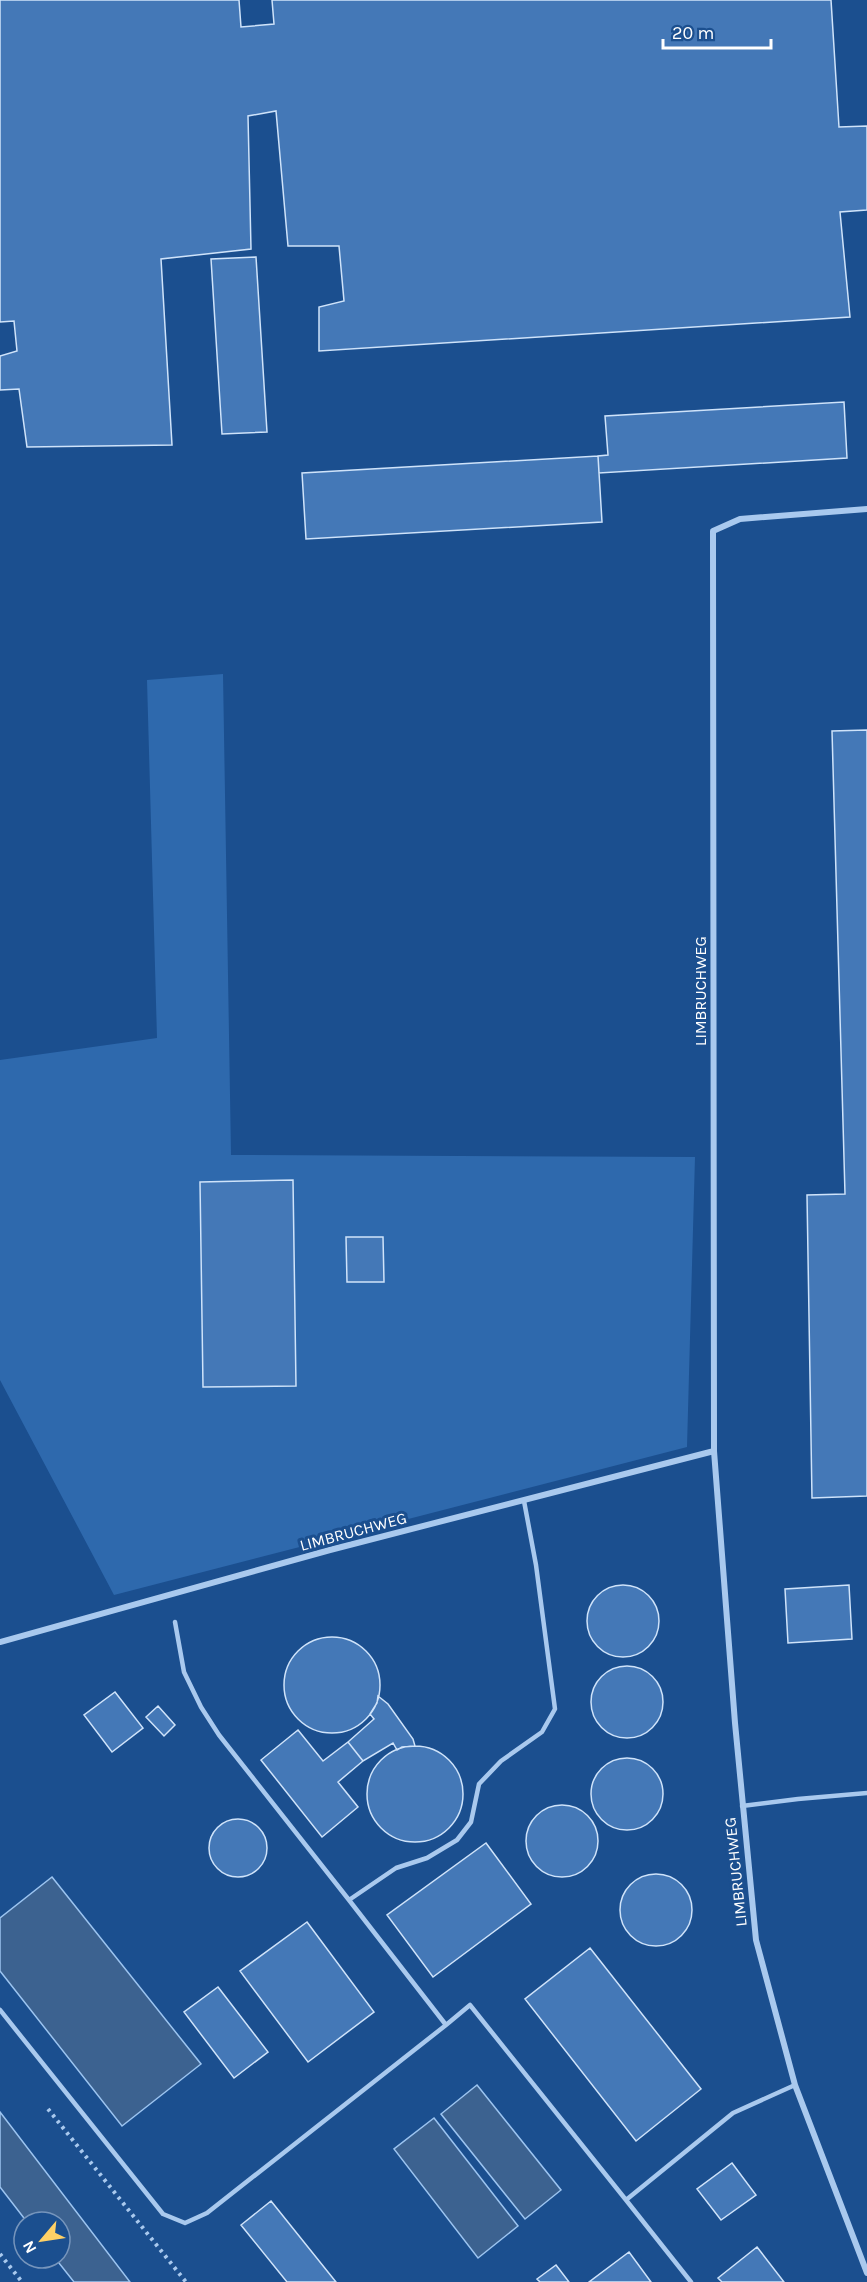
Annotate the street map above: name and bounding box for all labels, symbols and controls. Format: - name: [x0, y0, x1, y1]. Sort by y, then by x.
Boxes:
- scale bar: [663, 12, 771, 50]
- text: 20 m: [672, 22, 714, 44]
- street label: LIMBRUCHWEG: [691, 936, 710, 1046]
- street label: LIMBRUCHWEG: [298, 1508, 409, 1555]
- street label: LIMBRUCHWEG: [720, 1816, 751, 1928]
- north arrow: [12, 2210, 72, 2270]
- text: N: [18, 2237, 40, 2257]

